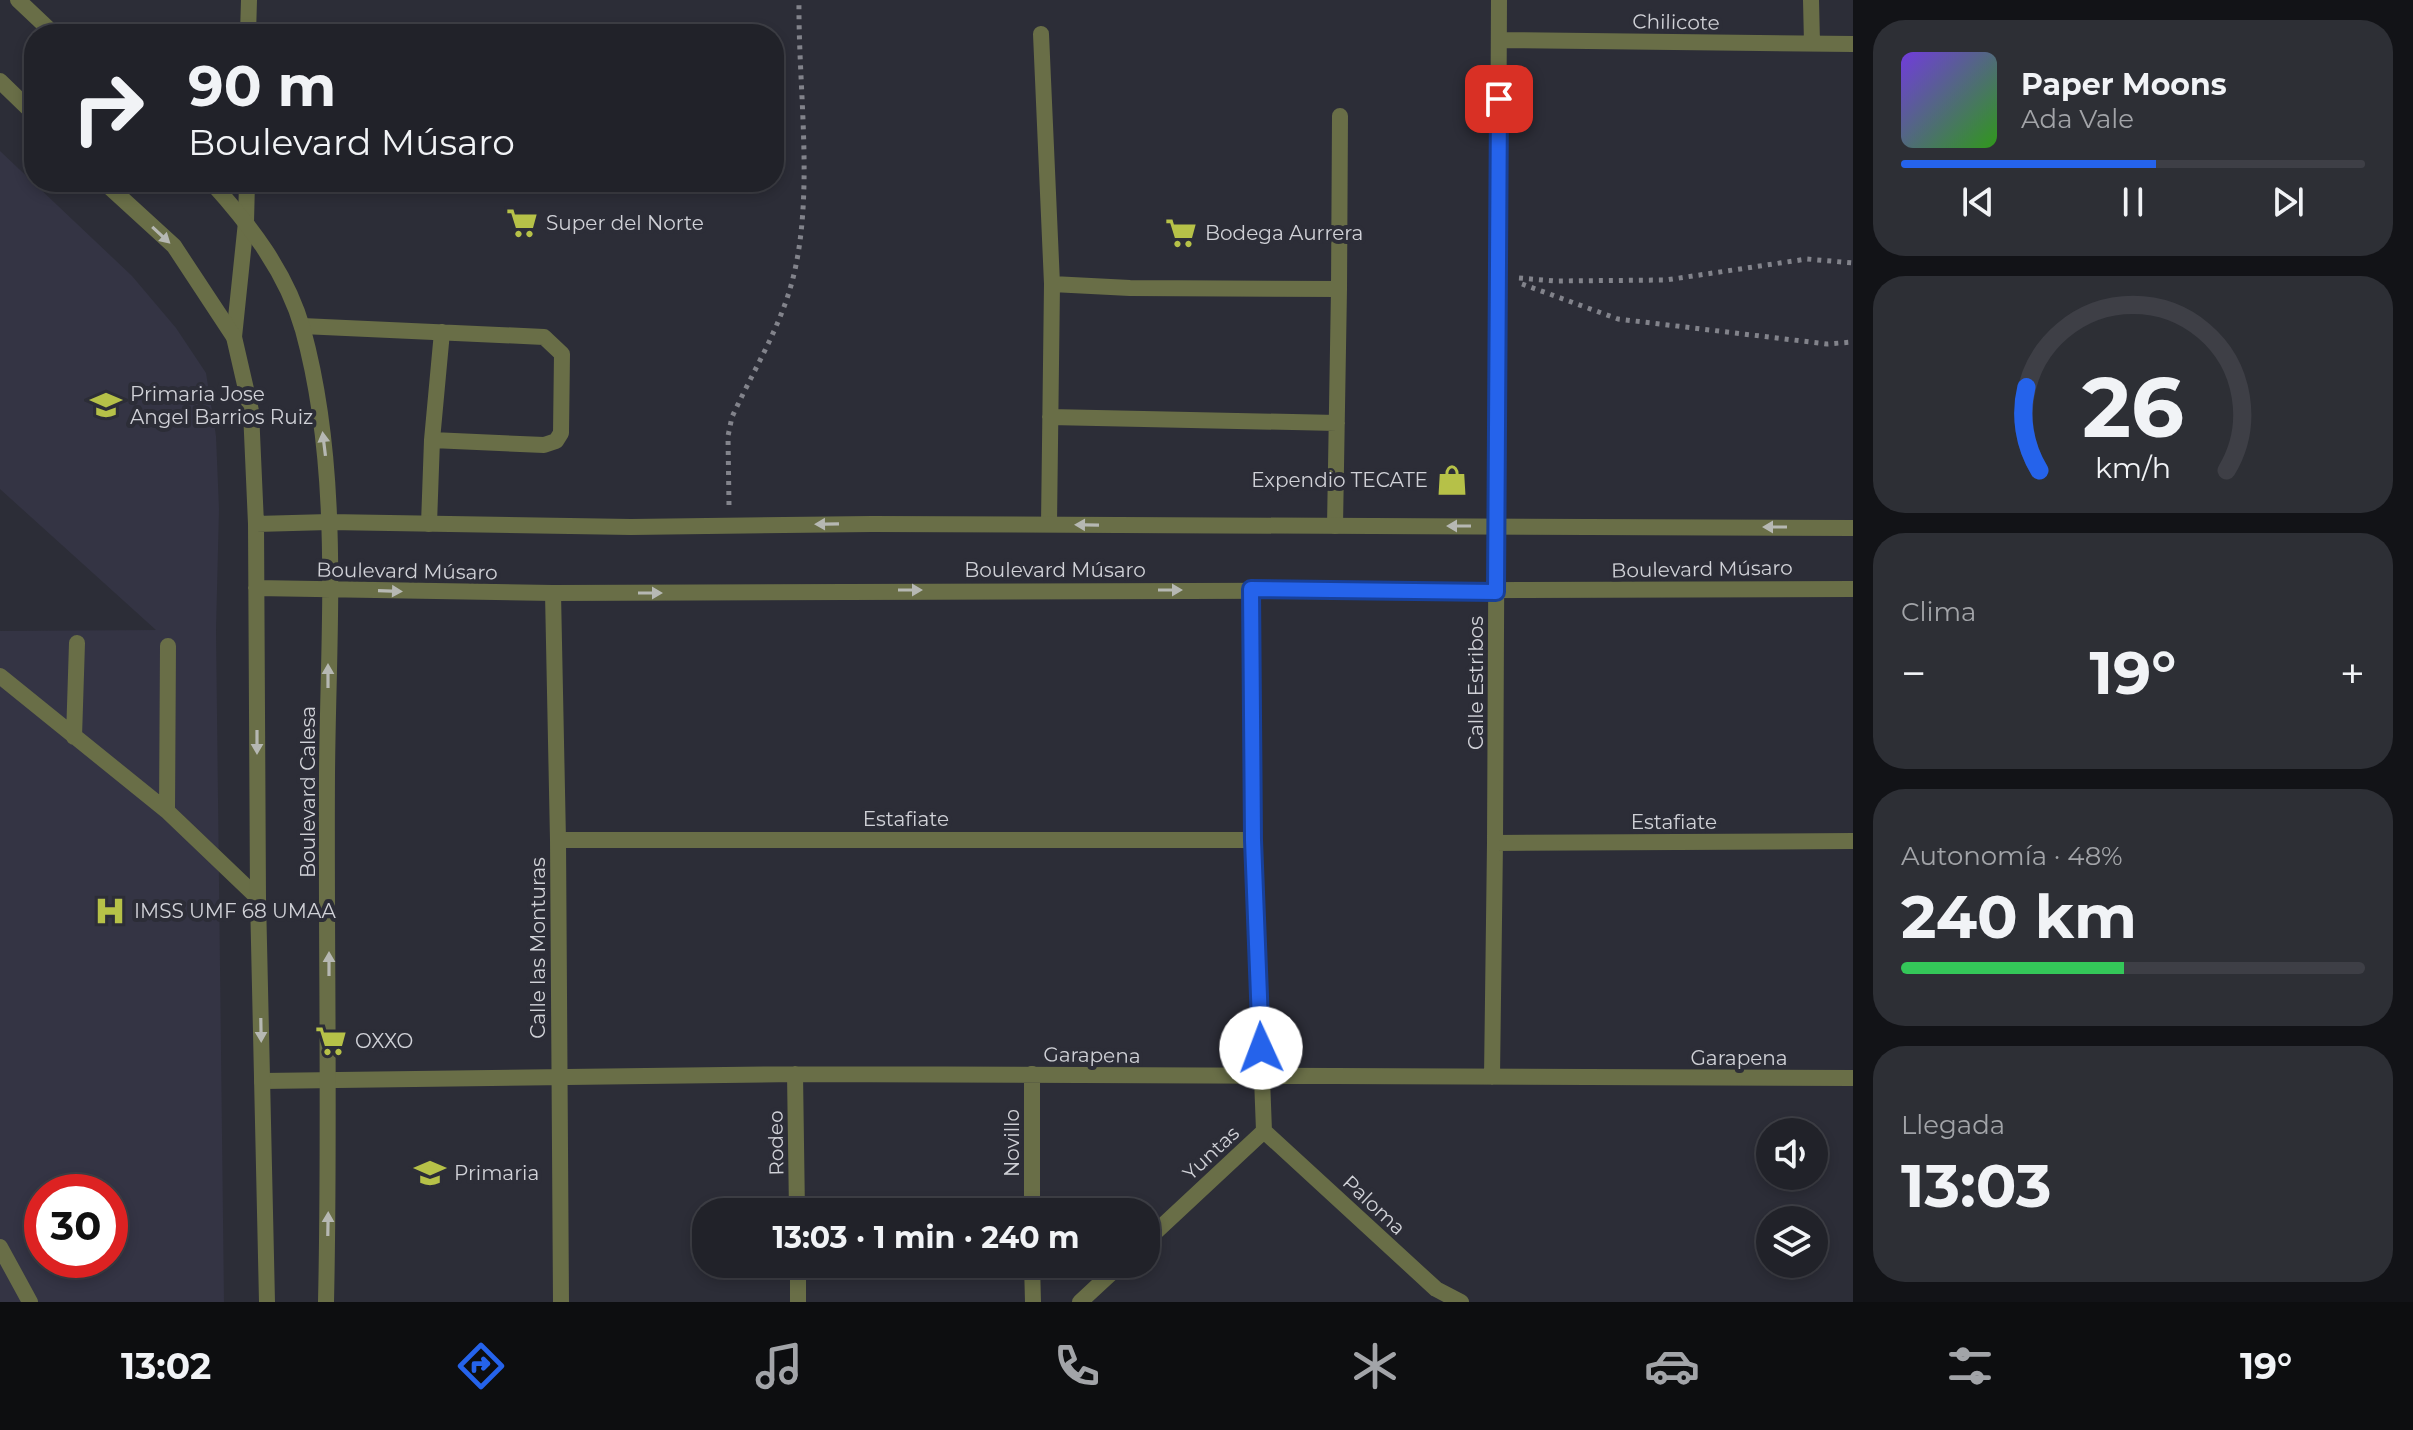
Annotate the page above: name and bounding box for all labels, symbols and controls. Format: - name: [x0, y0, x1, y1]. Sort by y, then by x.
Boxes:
- street label: Chilicote: [1632, 9, 1720, 35]
- text: 90 m: [188, 52, 336, 120]
- icon: right: [56, 56, 160, 160]
- pin: [1465, 65, 1533, 133]
- text: Paper Moons: [2021, 66, 2227, 103]
- icon: arrive: [1477, 77, 1521, 121]
- text: Ada Vale: [2021, 103, 2134, 135]
- text: Boulevard Músaro: [188, 120, 515, 164]
- icon: previous: [1956, 180, 2000, 224]
- icon: pause: [2111, 180, 2155, 224]
- icon: next: [2266, 180, 2310, 224]
- supermarket icon: Super del Norte: [505, 206, 539, 240]
- place label: Super del Norte: [546, 211, 704, 235]
- supermarket icon: Bodega Aurrera: [1164, 216, 1198, 250]
- place label: Bodega Aurrera: [1205, 221, 1363, 245]
- one-way arrow: [152, 226, 171, 244]
- text: 26: [2082, 355, 2184, 457]
- place label: Primaria Jose Angel Barrios Ruiz: [130, 382, 313, 429]
- school or university icon: Primaria Jose Angel Barrios Ruiz: [89, 388, 123, 422]
- one-way arrow: [318, 431, 331, 456]
- text: km/h: [2095, 450, 2171, 485]
- shop icon: Expendio TECATE: [1435, 463, 1469, 497]
- place label: Expendio TECATE: [1251, 468, 1428, 492]
- one-way arrow: [814, 518, 839, 530]
- one-way arrow: [1074, 519, 1099, 531]
- one-way arrow: [1446, 520, 1471, 532]
- one-way arrow: [1762, 521, 1787, 533]
- street label: Boulevard Músaro: [1611, 555, 1793, 583]
- street label: Boulevard Músaro: [316, 557, 498, 585]
- street label: Boulevard Músaro: [964, 558, 1146, 582]
- one-way arrow: [378, 584, 403, 597]
- one-way arrow: [898, 584, 923, 597]
- one-way arrow: [1158, 584, 1183, 596]
- one-way arrow: [638, 586, 663, 599]
- text: Clima: [1901, 596, 1976, 628]
- street label: Calle Estribos: [1464, 616, 1488, 750]
- text: 19°: [2090, 636, 2176, 709]
- text: −: [1901, 646, 1926, 700]
- text: +: [2340, 646, 2365, 700]
- one-way arrow: [322, 663, 334, 688]
- street label: Boulevard Calesa: [296, 706, 320, 878]
- one-way arrow: [251, 730, 263, 755]
- street label: Estafiate: [863, 807, 949, 831]
- street label: Estafiate: [1631, 810, 1717, 834]
- text: Autonomía · 48%: [1901, 840, 2123, 872]
- street label: Calle las Monturas: [526, 857, 550, 1039]
- text: 240 km: [1901, 880, 2137, 953]
- hospital icon: IMSS UMF 68 UMAA: [93, 894, 127, 928]
- place label: IMSS UMF 68 UMAA: [134, 899, 336, 923]
- one-way arrow: [323, 951, 335, 976]
- position arrow: [1219, 1006, 1303, 1090]
- one-way arrow: [254, 1018, 267, 1043]
- supermarket icon: OXXO: [314, 1024, 348, 1058]
- place label: OXXO: [355, 1029, 413, 1053]
- street label: Garapena: [1043, 1042, 1141, 1068]
- street label: Garapena: [1690, 1046, 1788, 1070]
- street label: Novillo: [1000, 1109, 1024, 1177]
- text: Llegada: [1901, 1109, 2005, 1141]
- street label: Rodeo: [763, 1110, 789, 1176]
- map controls: [1756, 1118, 1828, 1278]
- button: sound: [1756, 1118, 1828, 1190]
- street label: Yuntas: [1178, 1121, 1244, 1185]
- text: 13:03: [1901, 1149, 2051, 1222]
- school or university icon: Primaria: [413, 1156, 447, 1190]
- place label: Primaria: [454, 1161, 539, 1185]
- street label: Paloma: [1338, 1170, 1410, 1240]
- speed limit sign: 30: [24, 1174, 128, 1278]
- button: layers: [1756, 1206, 1828, 1278]
- one-way arrow: [321, 1211, 334, 1236]
- text: 13:03 · 1 min · 240 m: [772, 1219, 1080, 1256]
- icon: directions: [453, 1338, 509, 1394]
- icon: music: [751, 1338, 807, 1394]
- icon: phone: [1049, 1338, 1105, 1394]
- icon: climate: [1347, 1338, 1403, 1394]
- icon: car: [1644, 1338, 1700, 1394]
- icon: filters: [1942, 1338, 1998, 1394]
- text: 13:02: [121, 1344, 211, 1388]
- text: 19°: [2240, 1344, 2292, 1388]

